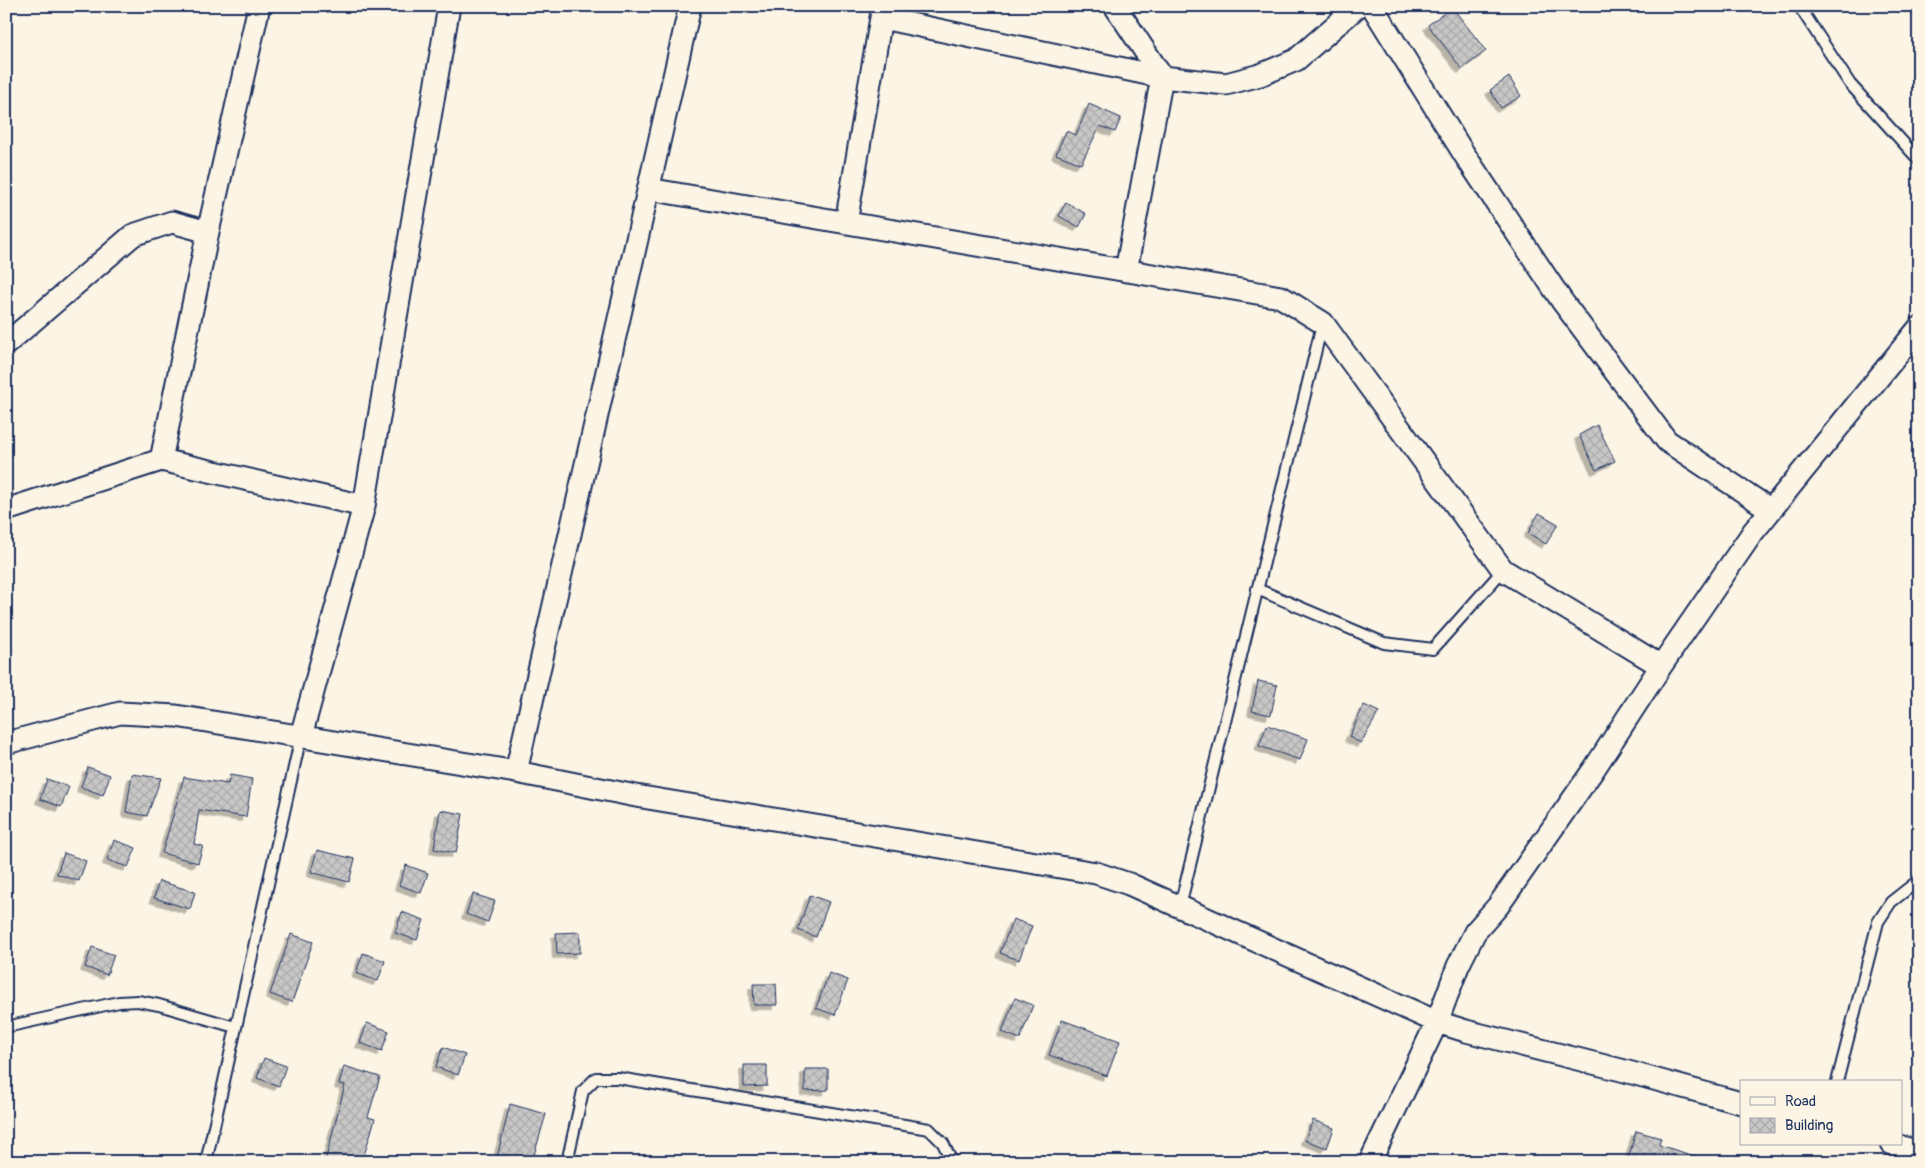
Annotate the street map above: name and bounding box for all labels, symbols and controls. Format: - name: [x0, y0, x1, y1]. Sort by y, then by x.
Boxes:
- legend: [1740, 1080, 1902, 1146]
- text: Road: [1785, 1092, 1816, 1111]
- text: Building: [1785, 1116, 1833, 1135]

